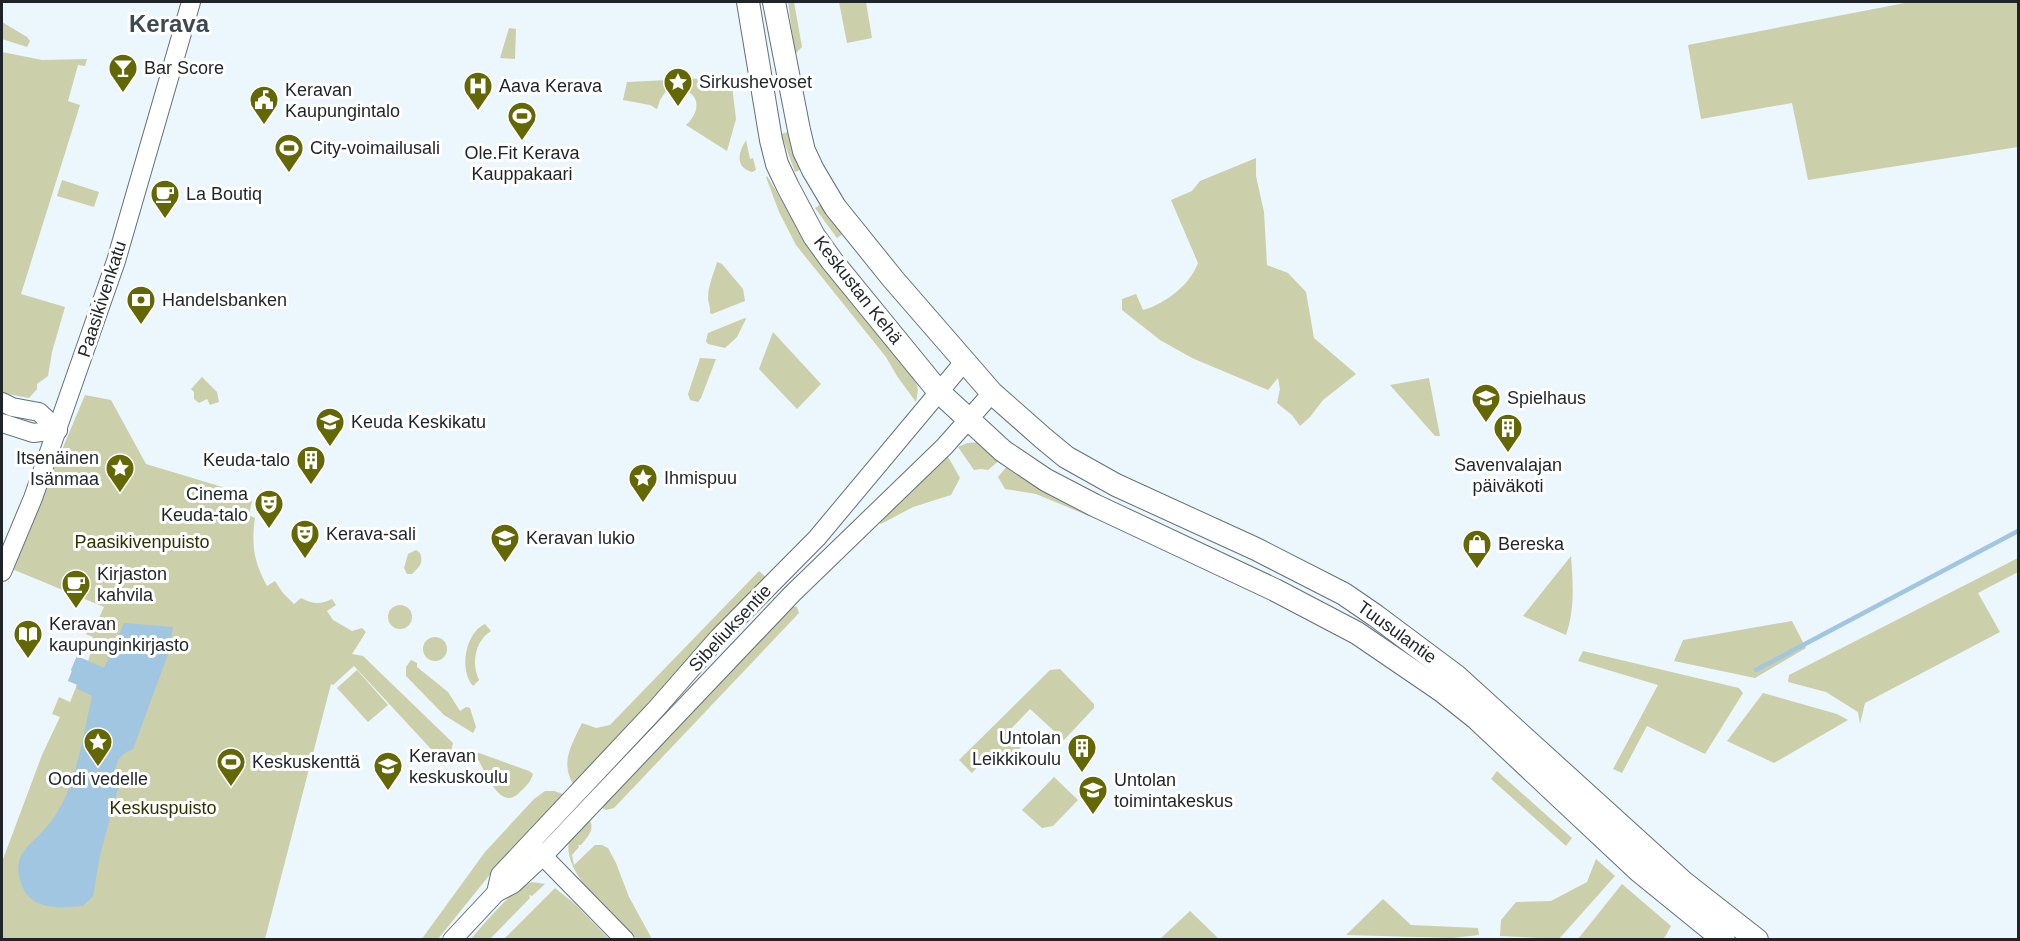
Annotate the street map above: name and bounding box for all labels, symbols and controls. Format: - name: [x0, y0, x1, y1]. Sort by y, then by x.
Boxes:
- district label: Kerava: [129, 10, 210, 37]
- bar icon: Bar Score: [107, 52, 139, 94]
- place label: Bar Score: [144, 58, 224, 78]
- place icon: Sirkushevoset: [662, 66, 694, 108]
- hospital icon: Aava Kerava: [462, 70, 494, 112]
- place label: Sirkushevoset: [699, 72, 812, 92]
- place label: Aava Kerava: [499, 76, 603, 96]
- place label: Keravan Kaupungintalo: [285, 80, 400, 121]
- public building icon: Keravan Kaupungintalo: [248, 84, 280, 126]
- sports icon: Ole.Fit Kerava Kauppakaari: [506, 100, 538, 142]
- sports icon: City-voimailusali: [273, 132, 305, 174]
- place label: City-voimailusali: [310, 138, 440, 158]
- place label: Ole.Fit Kerava Kauppakaari: [464, 143, 581, 184]
- cafe icon: La Boutiq: [149, 178, 181, 220]
- place label: La Boutiq: [186, 184, 262, 204]
- street label: Keskustan Kehä: [810, 232, 907, 349]
- street label: Paasikivenkatu: [74, 238, 130, 360]
- bank icon: Handelsbanken: [125, 284, 157, 326]
- place label: Handelsbanken: [162, 290, 287, 310]
- school or university icon: Spielhaus: [1470, 382, 1502, 424]
- place label: Spielhaus: [1507, 388, 1586, 408]
- school or university icon: Keuda Keskikatu: [314, 406, 346, 448]
- place label: Keuda Keskikatu: [351, 412, 486, 432]
- building icon: Savenvalajan päiväkoti: [1492, 412, 1524, 454]
- building icon: Keuda-talo: [295, 444, 327, 486]
- place label: Itsenäinen Isänmaa: [16, 448, 100, 489]
- place label: Keuda-talo: [203, 450, 290, 470]
- place icon: Itsenäinen Isänmaa: [104, 452, 136, 494]
- place label: Savenvalajan päiväkoti: [1454, 455, 1562, 496]
- place icon: Ihmispuu: [627, 462, 659, 504]
- place label: Ihmispuu: [664, 468, 737, 488]
- place label: Cinema Keuda-talo: [161, 484, 249, 525]
- theatre icon: Cinema Keuda-talo: [253, 488, 285, 530]
- theatre icon: Kerava-sali: [289, 518, 321, 560]
- school or university icon: Keravan lukio: [489, 522, 521, 564]
- place label: Kerava-sali: [326, 524, 416, 544]
- place label: Keravan lukio: [526, 528, 635, 548]
- shop icon: Bereska: [1461, 528, 1493, 570]
- park label: Paasikivenpuisto: [74, 532, 210, 552]
- place label: Bereska: [1498, 534, 1565, 554]
- place label: Kirjaston kahvila: [97, 564, 167, 605]
- cafe icon: Kirjaston kahvila: [60, 568, 92, 610]
- street label: Sibeliuksentie: [685, 581, 775, 675]
- street label: Tuusulantie: [1354, 597, 1440, 667]
- place label: Keravan kaupunginkirjasto: [49, 614, 189, 655]
- library icon: Keravan kaupunginkirjasto: [12, 618, 44, 660]
- place icon: Oodi vedelle: [82, 726, 114, 768]
- place label: Untolan Leikkikoulu: [972, 728, 1061, 769]
- building icon: Untolan Leikkikoulu: [1066, 732, 1098, 774]
- sports icon: Keskuskenttä: [215, 746, 247, 788]
- place label: Keravan keskuskoulu: [409, 746, 508, 787]
- school or university icon: Keravan keskuskoulu: [372, 750, 404, 792]
- place label: Keskuskenttä: [252, 752, 361, 772]
- place label: Oodi vedelle: [48, 769, 148, 789]
- place label: Untolan toimintakeskus: [1114, 770, 1233, 811]
- school or university icon: Untolan toimintakeskus: [1077, 774, 1109, 816]
- park label: Keskuspuisto: [109, 798, 217, 818]

